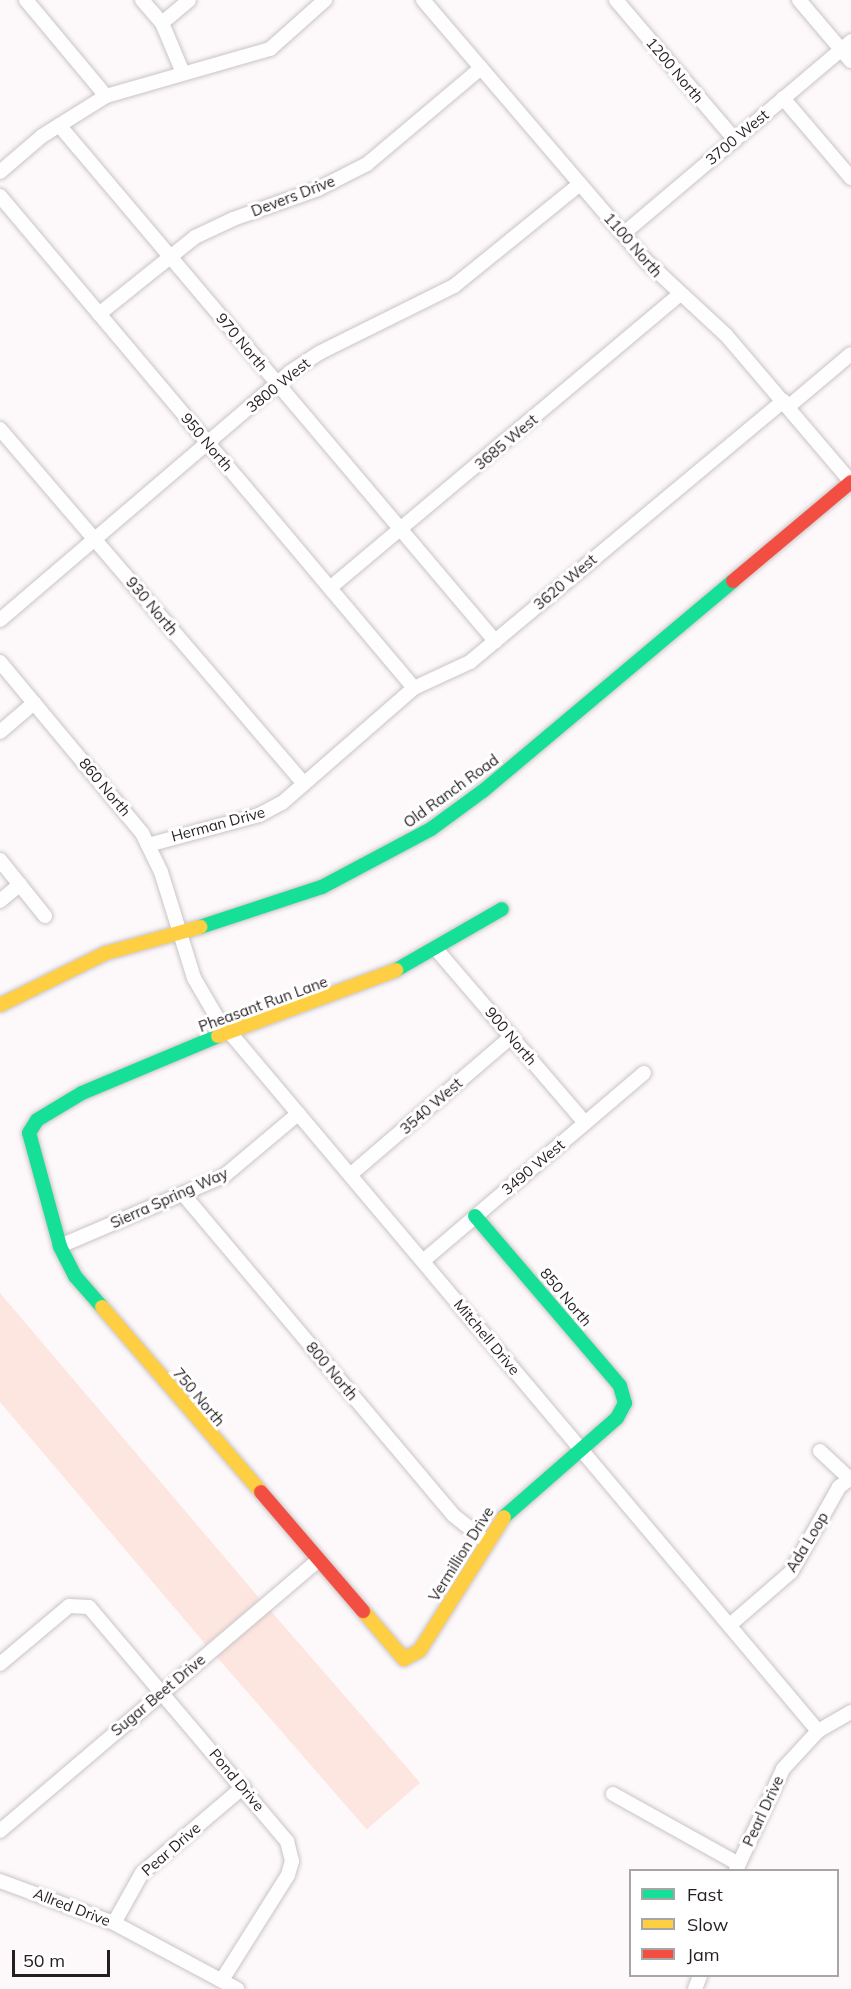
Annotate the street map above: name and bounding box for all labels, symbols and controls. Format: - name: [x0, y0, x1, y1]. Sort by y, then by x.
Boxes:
- street label: 1200 North: [643, 34, 707, 106]
- street label: 3700 West: [702, 106, 772, 168]
- street label: Devers Drive: [249, 172, 337, 220]
- street label: 1100 North: [600, 209, 666, 281]
- street label: 970 North: [212, 309, 272, 375]
- street label: 3800 West: [243, 354, 313, 416]
- street label: 950 North: [177, 409, 237, 475]
- street label: 3685 West: [471, 411, 541, 473]
- street label: 3620 West: [530, 551, 600, 613]
- street label: 930 North: [122, 573, 182, 639]
- street label: Old Ranch Road: [400, 750, 502, 832]
- street label: 860 North: [75, 754, 135, 820]
- street label: Herman Drive: [169, 803, 267, 845]
- street label: Pheasant Run Lane: [196, 972, 330, 1036]
- street label: 900 North: [481, 1003, 541, 1069]
- street label: 3540 West: [396, 1074, 466, 1138]
- street label: 3490 West: [498, 1136, 568, 1198]
- street label: Sierra Spring Way: [108, 1164, 230, 1232]
- street label: 850 North: [536, 1264, 596, 1330]
- street label: Mitchell Drive: [450, 1295, 524, 1379]
- street label: 800 North: [302, 1338, 362, 1404]
- street label: 750 North: [169, 1364, 229, 1430]
- street label: Vermillion Drive: [425, 1503, 497, 1605]
- street label: Ada Loop: [782, 1509, 832, 1575]
- street label: Sugar Beet Drive: [107, 1650, 209, 1740]
- street label: Pond Drive: [206, 1745, 268, 1815]
- street label: Pearl Drive: [739, 1773, 787, 1849]
- street label: Pear Drive: [138, 1819, 204, 1879]
- legend: [629, 1869, 839, 1977]
- text: Fast: [687, 1883, 723, 1906]
- street label: Allred Drive: [31, 1884, 113, 1930]
- text: Slow: [687, 1913, 728, 1936]
- scale bar: [15, 1938, 112, 1976]
- text: Jam: [687, 1943, 720, 1966]
- text: 50 m: [23, 1949, 65, 1972]

